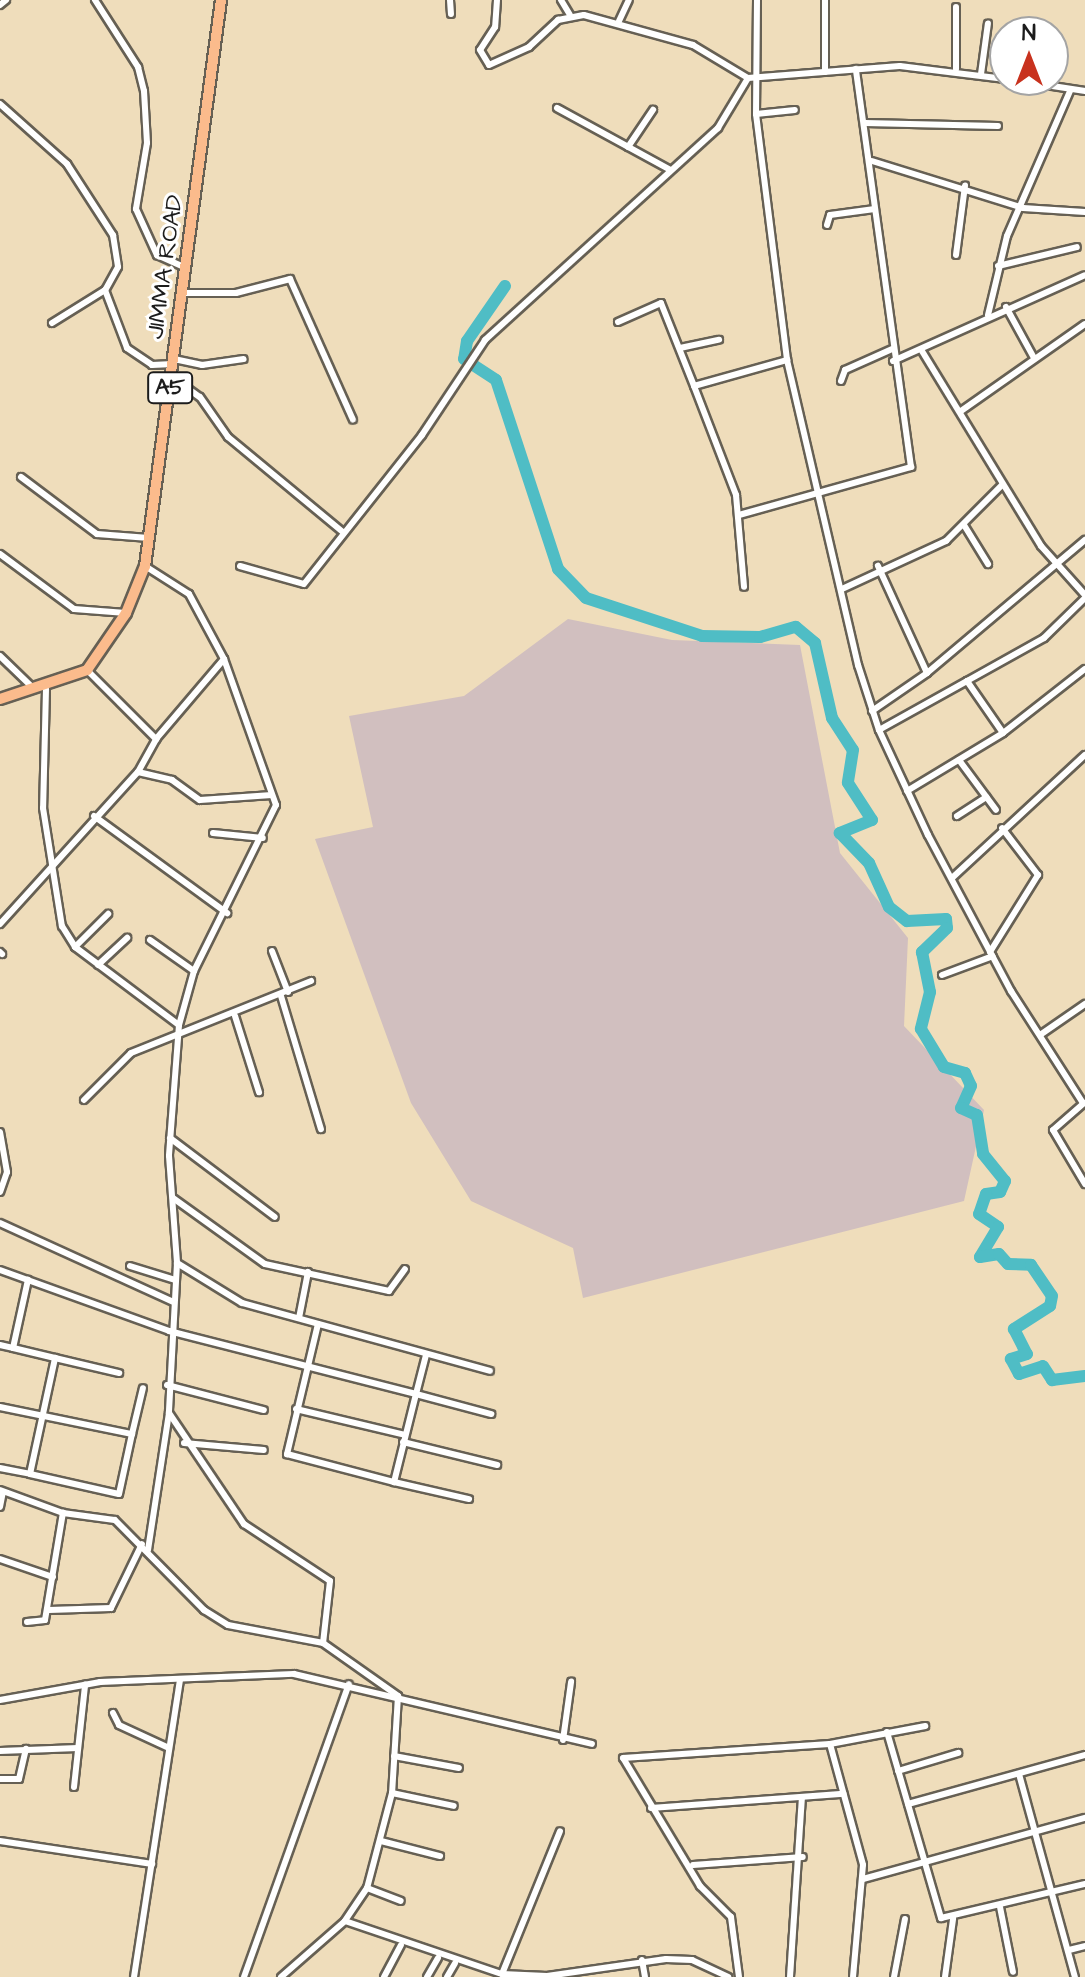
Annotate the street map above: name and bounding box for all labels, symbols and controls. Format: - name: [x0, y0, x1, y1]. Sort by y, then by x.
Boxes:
- north arrow: [989, 16, 1069, 96]
- text: N: [1022, 18, 1036, 49]
- street label: JIMMA ROAD: [142, 193, 190, 341]
- road number: A5: [146, 370, 194, 406]

